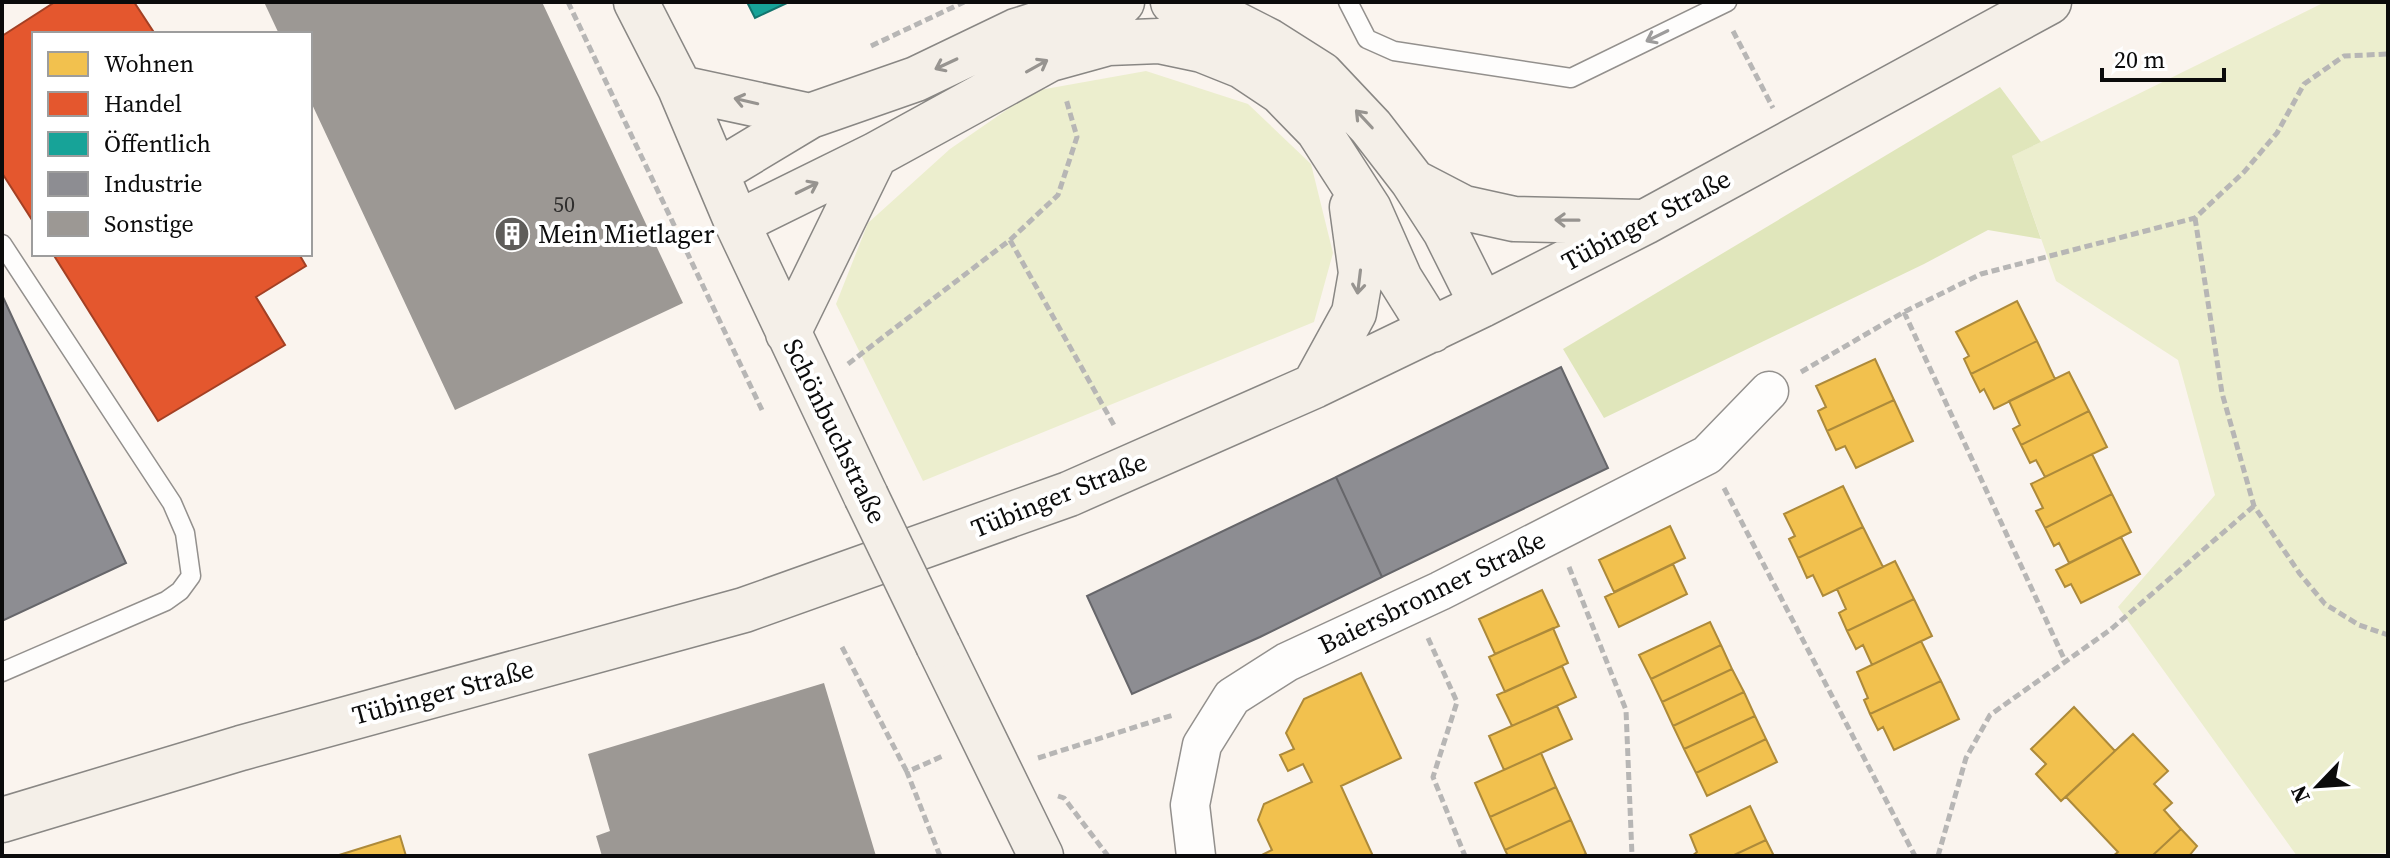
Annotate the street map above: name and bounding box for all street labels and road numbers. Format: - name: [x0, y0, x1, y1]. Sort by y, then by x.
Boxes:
- street label: Tübinger Straße: [1555, 160, 1737, 280]
- street label: Schönbuchstraße: [775, 333, 895, 529]
- street label: Tübinger Straße: [966, 443, 1152, 547]
- street label: Baiersbronner Straße: [1313, 521, 1551, 663]
- street label: Tübinger Straße: [348, 650, 538, 734]

